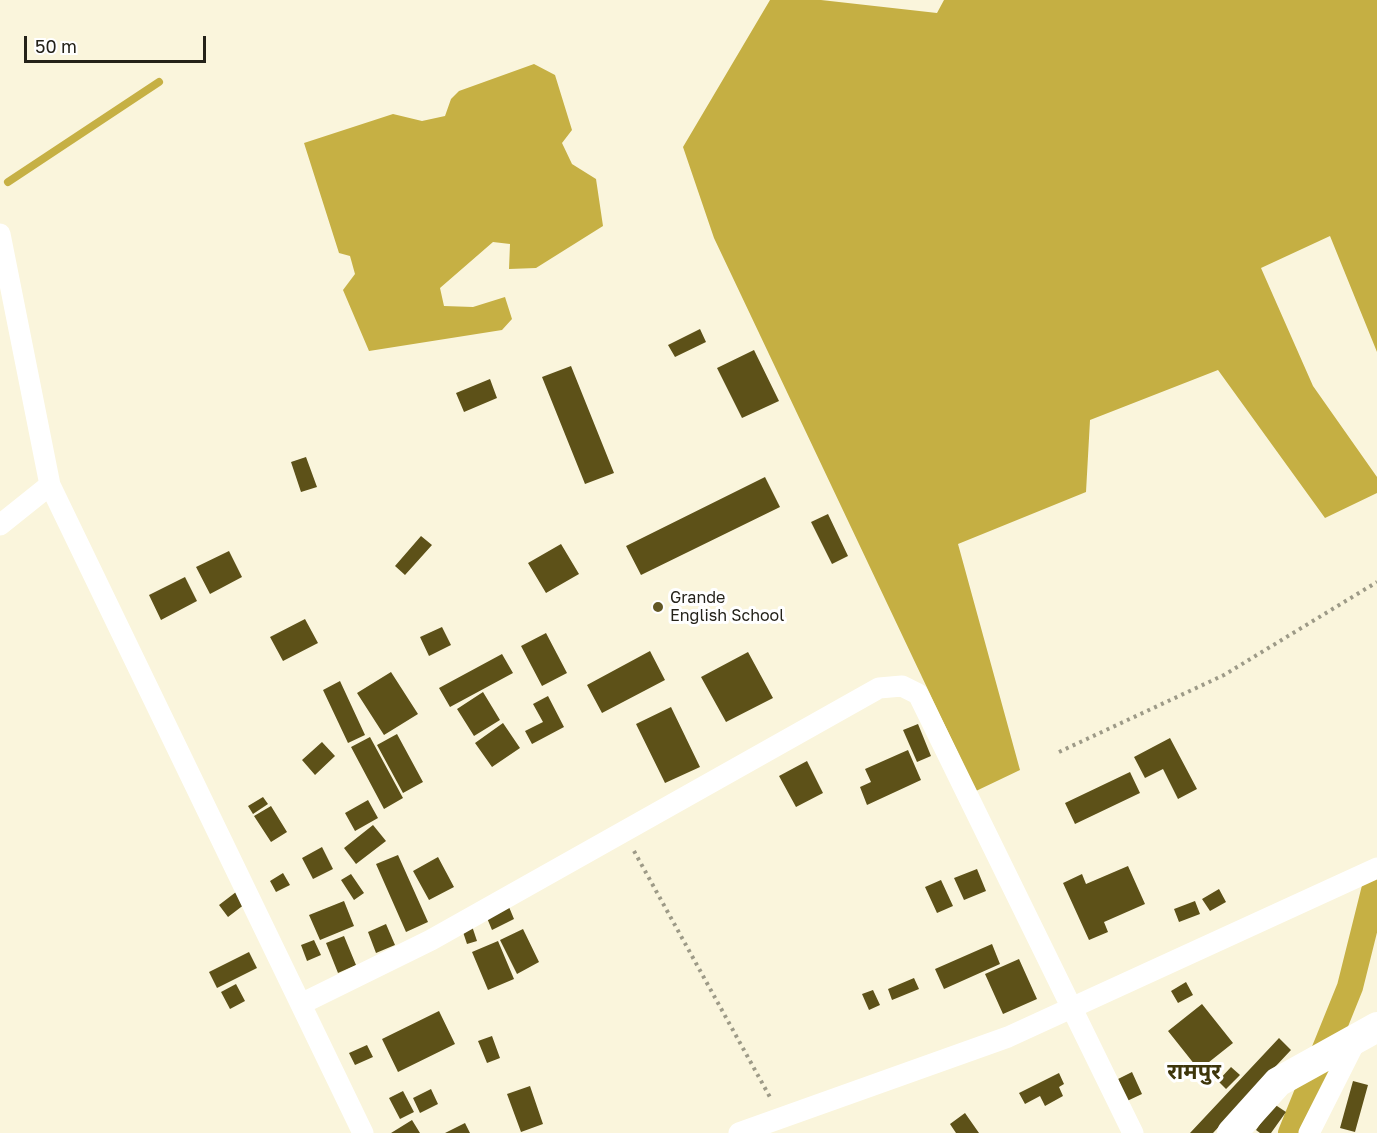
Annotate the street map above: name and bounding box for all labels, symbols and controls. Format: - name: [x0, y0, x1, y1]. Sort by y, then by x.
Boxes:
- scale bar: [27, 24, 208, 62]
- text: 50 m: [35, 35, 77, 57]
- place label: Grande English School: [670, 588, 784, 626]
- marker: Grande English School: [651, 600, 665, 614]
- district label: रामपुर: [1167, 1059, 1221, 1085]

